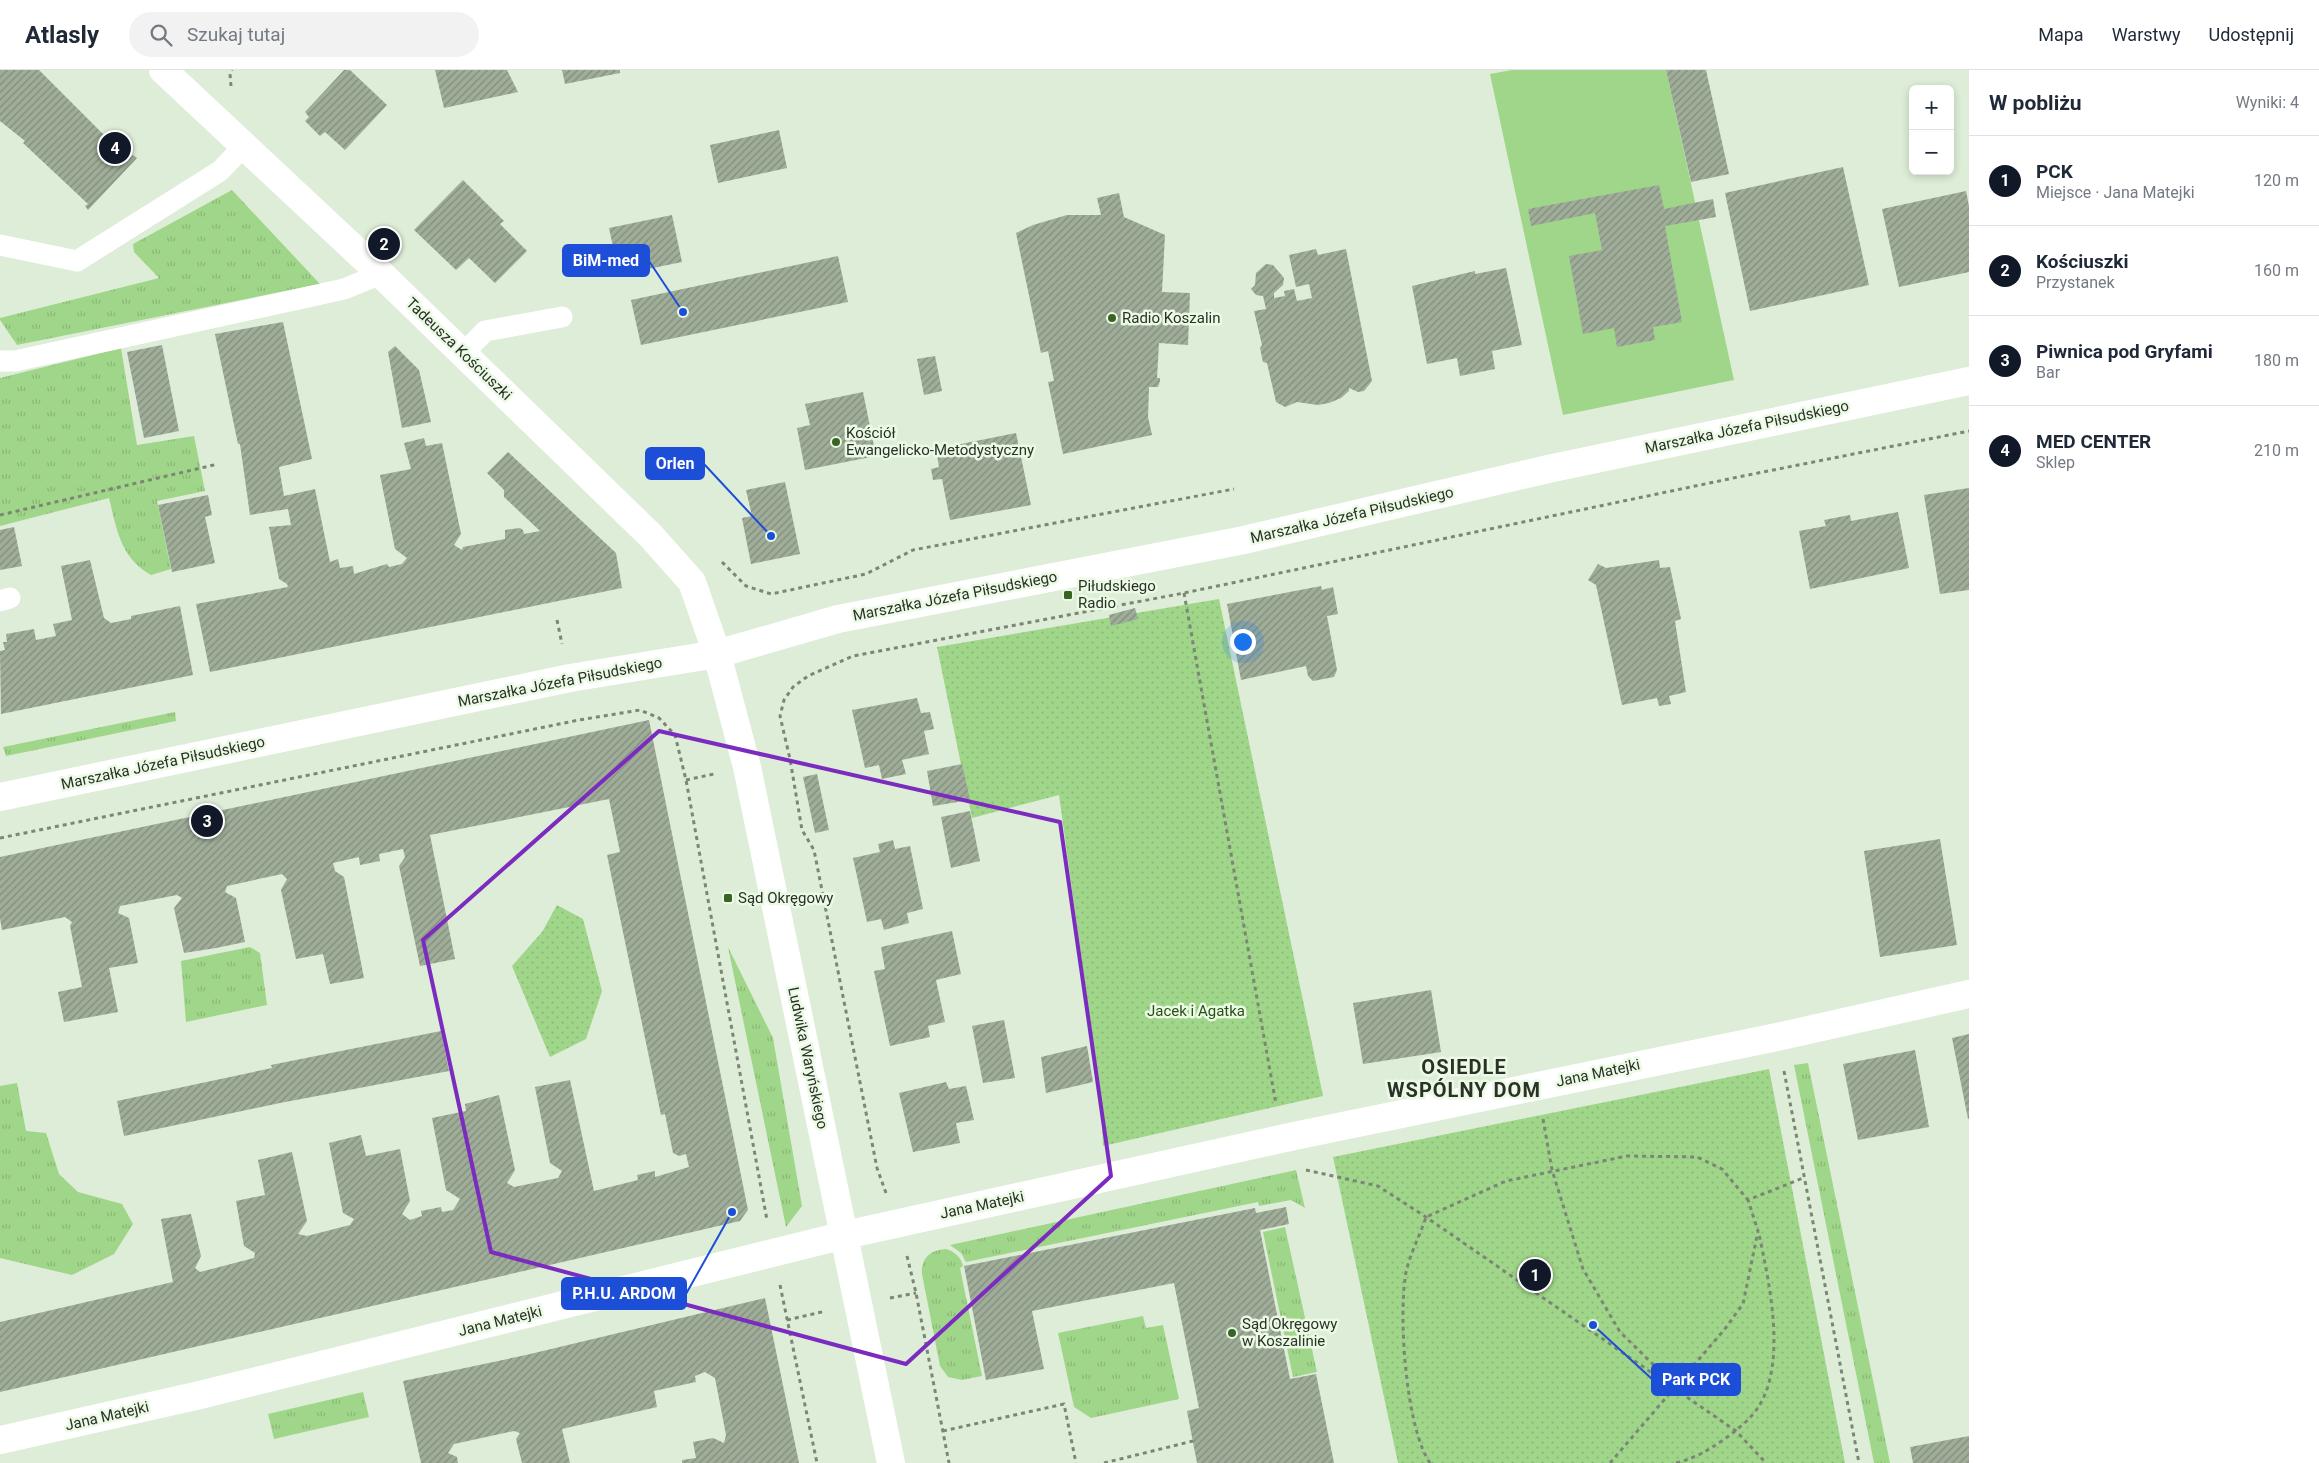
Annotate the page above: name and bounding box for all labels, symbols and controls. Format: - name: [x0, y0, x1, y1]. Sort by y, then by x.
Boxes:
- search box: [129, 12, 479, 57]
- text: Atlasly: [25, 21, 99, 49]
- icon: search: [147, 21, 175, 49]
- text: Szukaj tutaj: [187, 23, 285, 46]
- text: Mapa: [2038, 24, 2084, 45]
- text: Warstwy: [2112, 24, 2180, 45]
- text: Udostępnij: [2208, 24, 2294, 45]
- map controls: [1909, 85, 1954, 175]
- button: +: [1909, 85, 1954, 130]
- text: W pobliżu: [1989, 91, 2082, 115]
- text: Wyniki: 4: [2236, 93, 2299, 112]
- pin: 4: [99, 129, 131, 167]
- button: −: [1909, 130, 1954, 175]
- text: PCK: [2036, 160, 2073, 183]
- text: 1: [2000, 171, 2010, 190]
- text: 120 m: [2254, 171, 2299, 190]
- text: Miejsce · Jana Matejki: [2036, 183, 2195, 202]
- pin: 2: [368, 225, 400, 263]
- callout: BiM-med: [563, 245, 649, 276]
- text: Kościuszki: [2036, 250, 2129, 273]
- text: BiM-med: [573, 251, 639, 270]
- text: 2: [2000, 261, 2010, 280]
- text: 160 m: [2254, 261, 2299, 280]
- text: Przystanek: [2036, 273, 2115, 292]
- street label: Tadeusza Kościuszki: [402, 294, 516, 404]
- place label: Radio Koszalin: [1122, 309, 1220, 327]
- marker: Radio Koszalin: [1106, 312, 1118, 324]
- text: Piwnica pod Gryfami: [2036, 340, 2213, 363]
- text: 3: [2000, 351, 2010, 370]
- text: 180 m: [2254, 351, 2299, 370]
- text: Bar: [2036, 363, 2060, 382]
- street label: Marszałka Józefa Piłsudskiego: [1643, 397, 1851, 457]
- place label: Kościół Ewangelicko-Metodystyczny: [846, 424, 1034, 459]
- text: MED CENTER: [2036, 430, 2151, 453]
- marker: Kościół Ewangelicko-Metodystyczny: [830, 436, 842, 448]
- text: 4: [2000, 441, 2010, 460]
- text: 210 m: [2254, 441, 2299, 460]
- callout: Orlen: [646, 448, 704, 479]
- text: Sklep: [2036, 453, 2075, 472]
- text: Orlen: [656, 454, 694, 473]
- street label: Marszałka Józefa Piłsudskiego: [1249, 483, 1455, 547]
- street label: Marszałka Józefa Piłsudskiego: [851, 567, 1059, 625]
- place label: Piłudskiego Radio: [1078, 577, 1156, 612]
- marker: Piłudskiego Radio: [1062, 589, 1074, 601]
- your location: [1230, 629, 1256, 655]
- street label: Marszałka Józefa Piłsudskiego: [456, 653, 664, 711]
- street label: Marszałka Józefa Piłsudskiego: [59, 733, 267, 793]
- pin: 3: [191, 802, 223, 840]
- place label: Sąd Okręgowy: [738, 889, 833, 907]
- marker: Sąd Okręgowy: [722, 892, 734, 904]
- street label: Ludwika Waryńskiego: [784, 985, 832, 1131]
- park label: Jacek i Agatka: [1147, 1002, 1245, 1020]
- district label: OSIEDLE WSPÓLNY DOM: [1387, 1055, 1541, 1102]
- street label: Jana Matejki: [1554, 1055, 1642, 1091]
- street label: Jana Matejki: [938, 1187, 1026, 1223]
- pin: 1: [1519, 1256, 1551, 1294]
- callout: P.H.U. ARDOM: [562, 1278, 686, 1309]
- text: P.H.U. ARDOM: [572, 1284, 676, 1303]
- street label: Jana Matejki: [456, 1302, 544, 1340]
- place label: Sąd Okręgowy w Koszalinie: [1242, 1315, 1337, 1350]
- marker: Sąd Okręgowy w Koszalinie: [1226, 1327, 1238, 1339]
- callout: Park PCK: [1652, 1364, 1740, 1395]
- text: Park PCK: [1662, 1370, 1731, 1389]
- street label: Jana Matejki: [63, 1398, 151, 1434]

